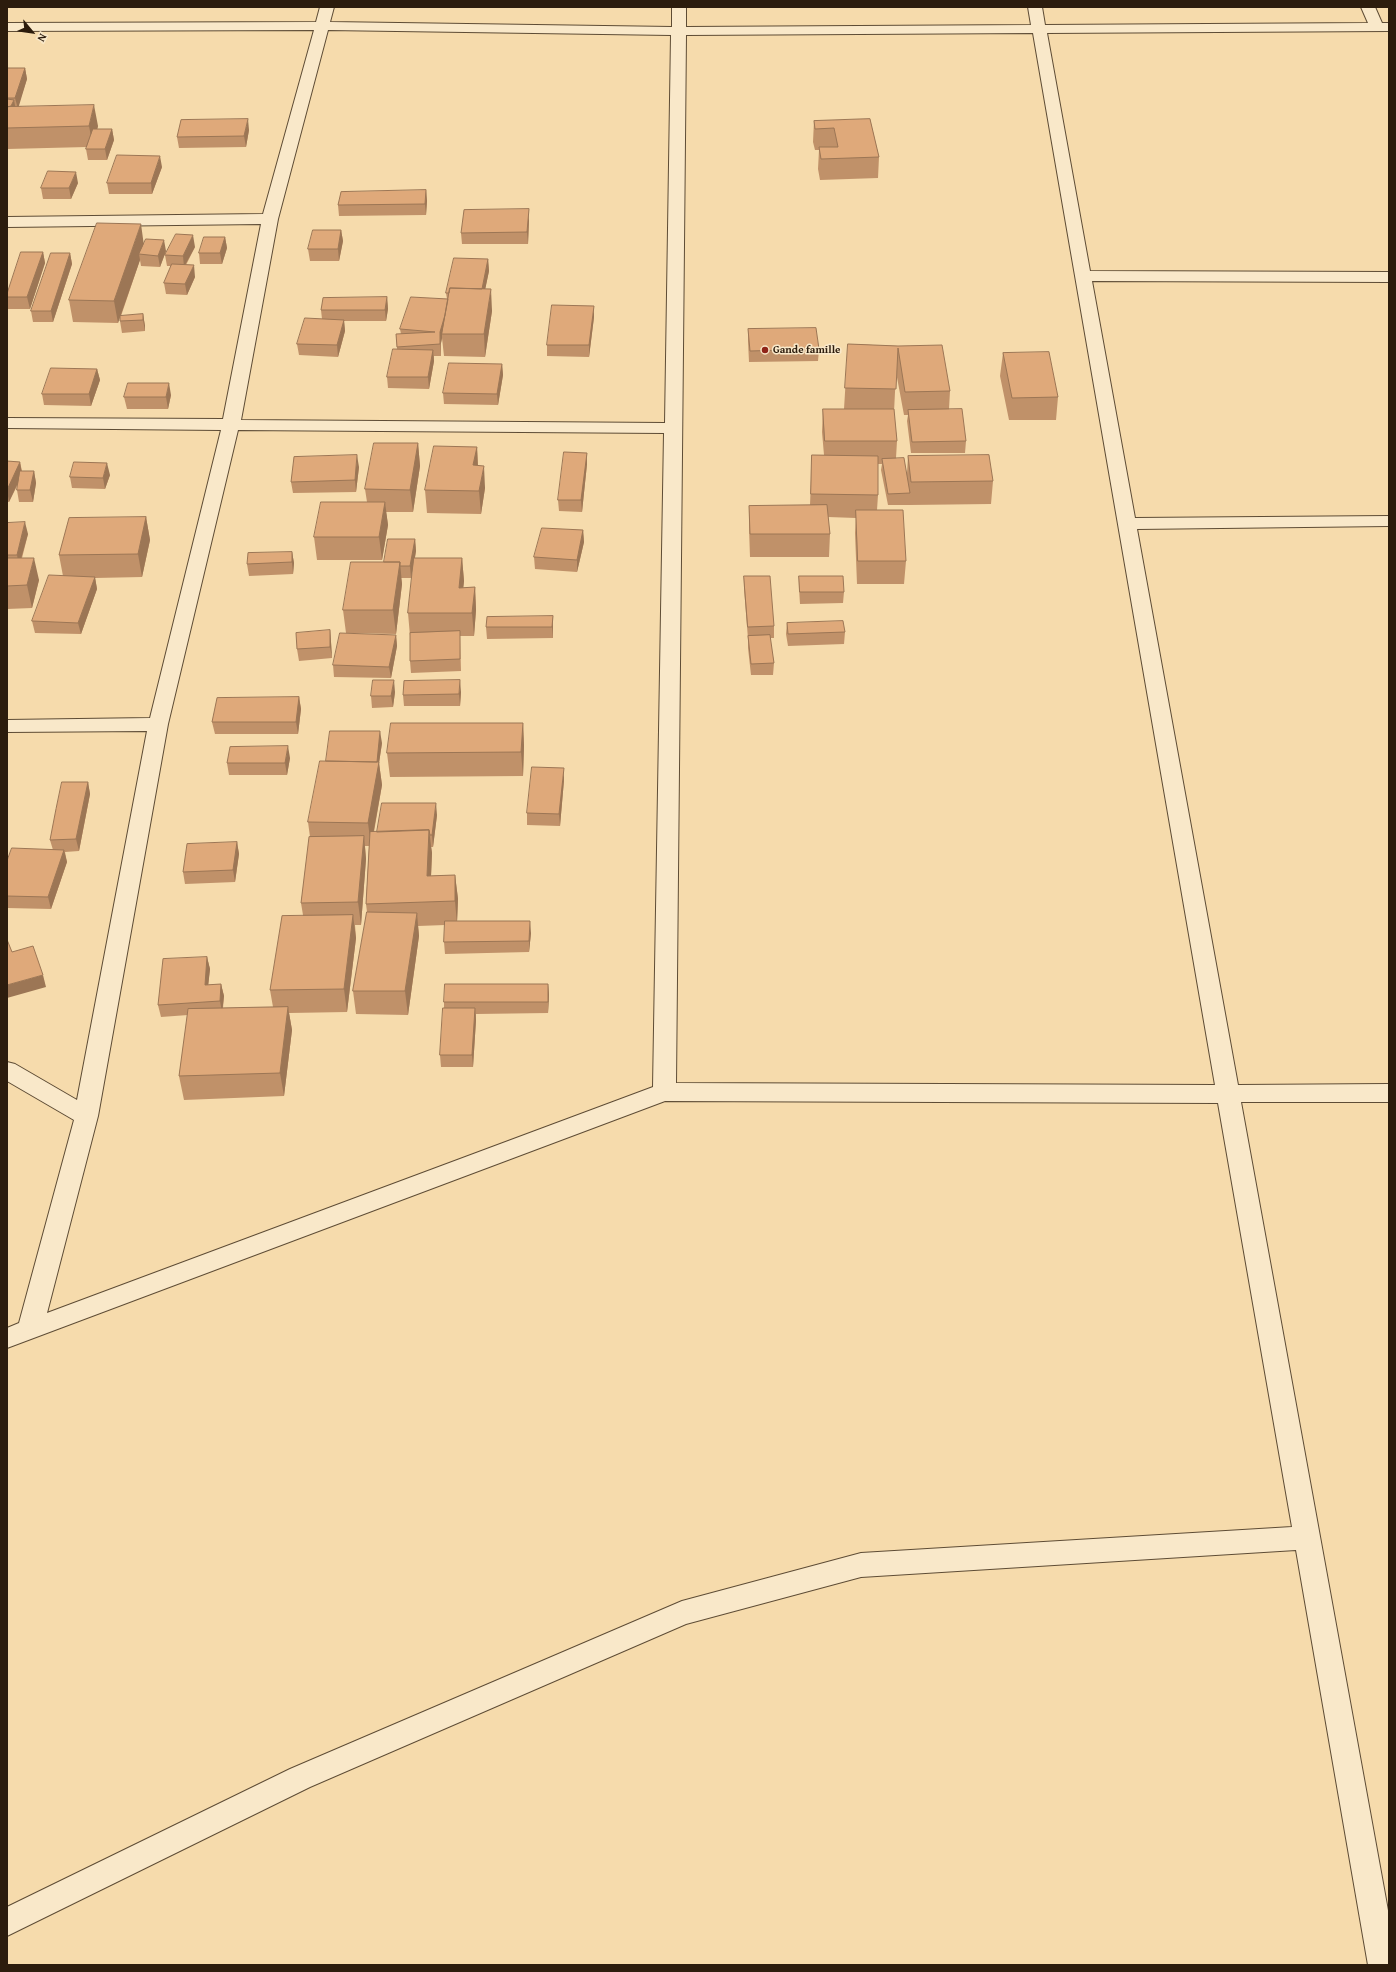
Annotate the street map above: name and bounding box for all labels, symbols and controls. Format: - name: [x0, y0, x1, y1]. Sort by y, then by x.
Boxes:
- north arrow: [12, 12, 52, 52]
- text: N: [34, 31, 51, 45]
- place label: Gande famille: [773, 343, 840, 357]
- marker: Gande famille: [760, 345, 770, 355]

